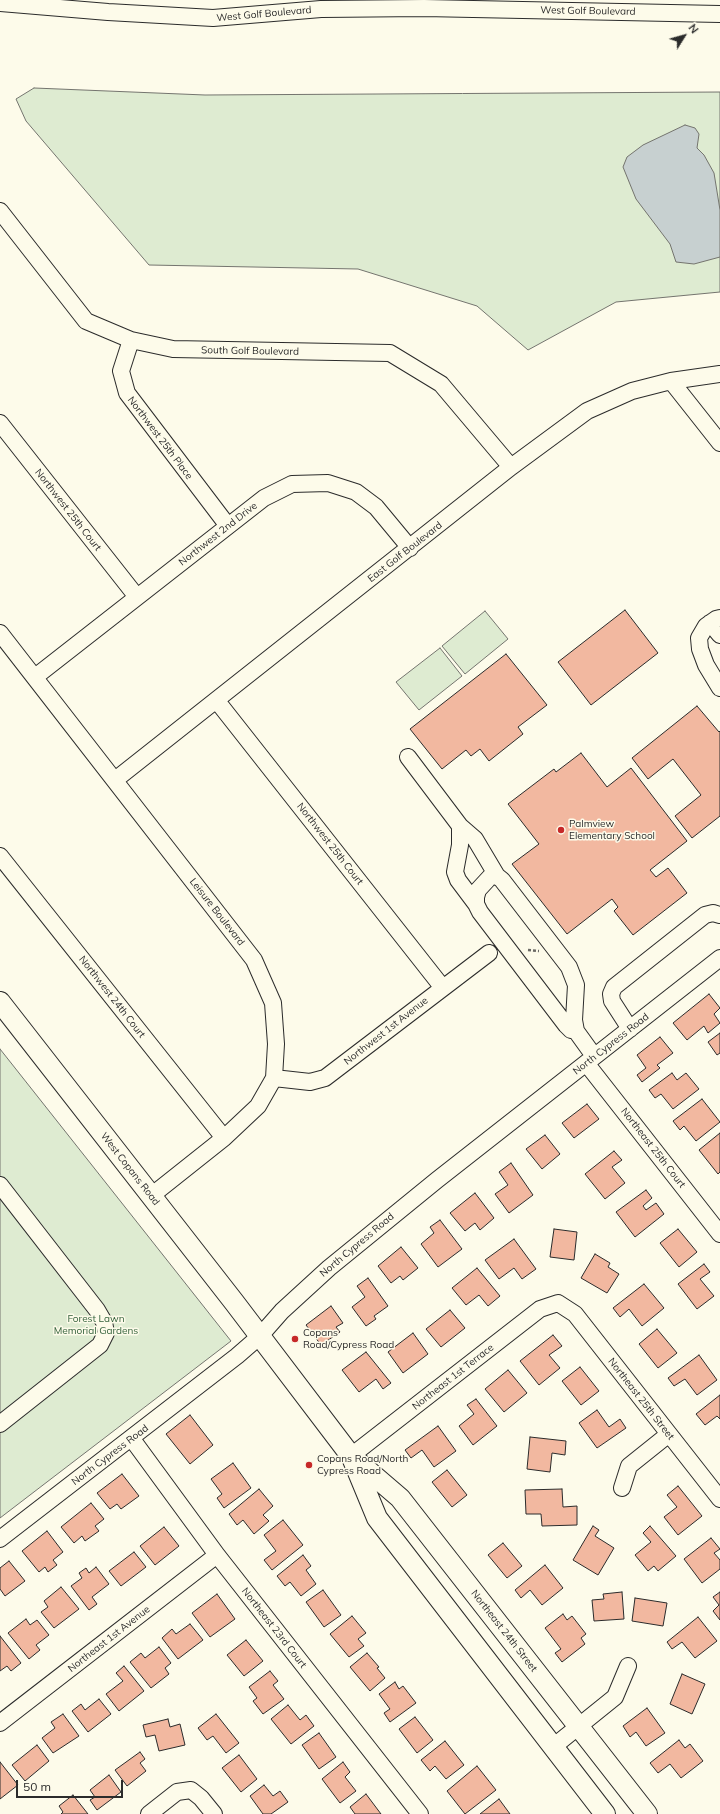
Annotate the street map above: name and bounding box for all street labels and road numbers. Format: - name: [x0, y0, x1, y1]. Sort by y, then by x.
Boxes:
- street label: West Golf Boulevard: [216, 4, 312, 24]
- street label: West Golf Boulevard: [540, 4, 636, 18]
- street label: South Golf Boulevard: [201, 344, 299, 358]
- street label: Northwest 25th Place: [125, 394, 195, 482]
- street label: Northwest 25th Court: [32, 467, 104, 553]
- street label: Northwest 2nd Drive: [176, 500, 260, 568]
- street label: East Golf Boulevard: [365, 519, 445, 585]
- street label: Northwest 25th Court: [294, 801, 366, 887]
- street label: Leisure Boulevard: [187, 876, 247, 948]
- street label: Northwest 24th Court: [76, 954, 148, 1040]
- street label: Northwest 1st Avenue: [342, 994, 430, 1068]
- street label: North Cypress Road: [571, 1011, 651, 1077]
- street label: Northeast 25th Court: [618, 1106, 688, 1190]
- street label: West Copans Road: [98, 1130, 162, 1208]
- street label: North Cypress Road: [318, 1211, 396, 1279]
- street label: Northeast 1st Terrace: [410, 1341, 496, 1413]
- street label: Northeast 25th Street: [605, 1356, 677, 1442]
- street label: North Cypress Road: [69, 1422, 151, 1488]
- street label: Northeast 23rd Court: [239, 1586, 309, 1670]
- street label: Northeast 24th Street: [468, 1588, 540, 1674]
- street label: Northeast 1st Avenue: [66, 1603, 152, 1675]

